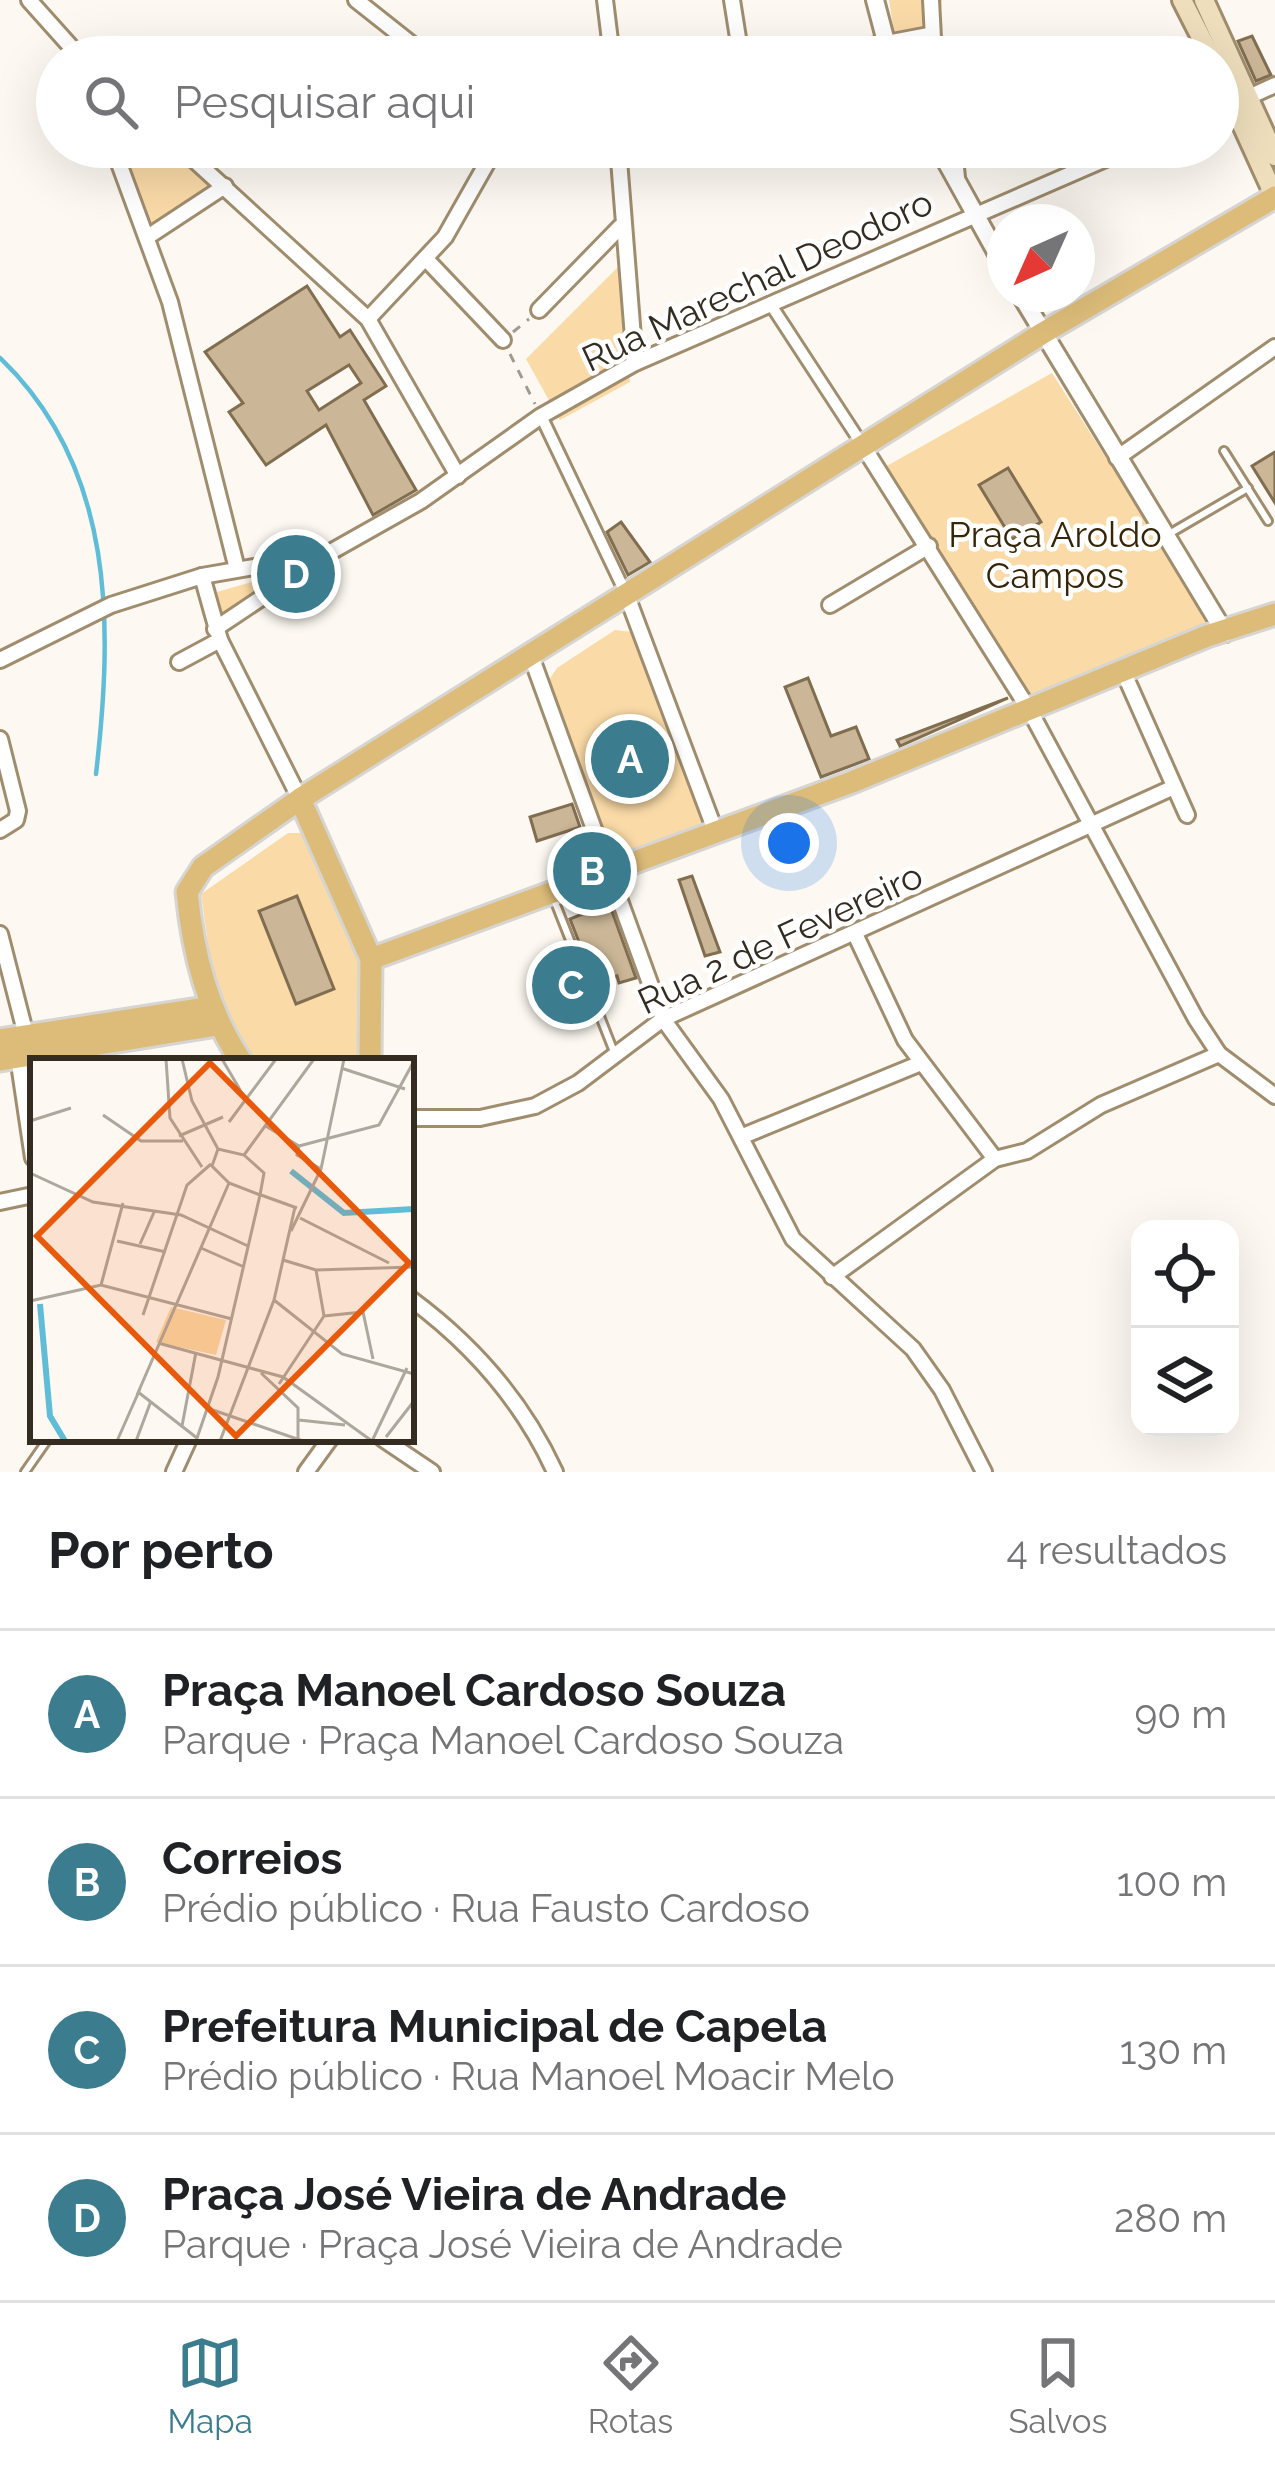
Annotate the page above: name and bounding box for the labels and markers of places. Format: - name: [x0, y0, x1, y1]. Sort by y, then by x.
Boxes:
- pin: D: [257, 529, 335, 619]
- pin: A: [591, 714, 669, 804]
- pin: B: [553, 826, 631, 916]
- pin: C: [532, 940, 610, 1030]

